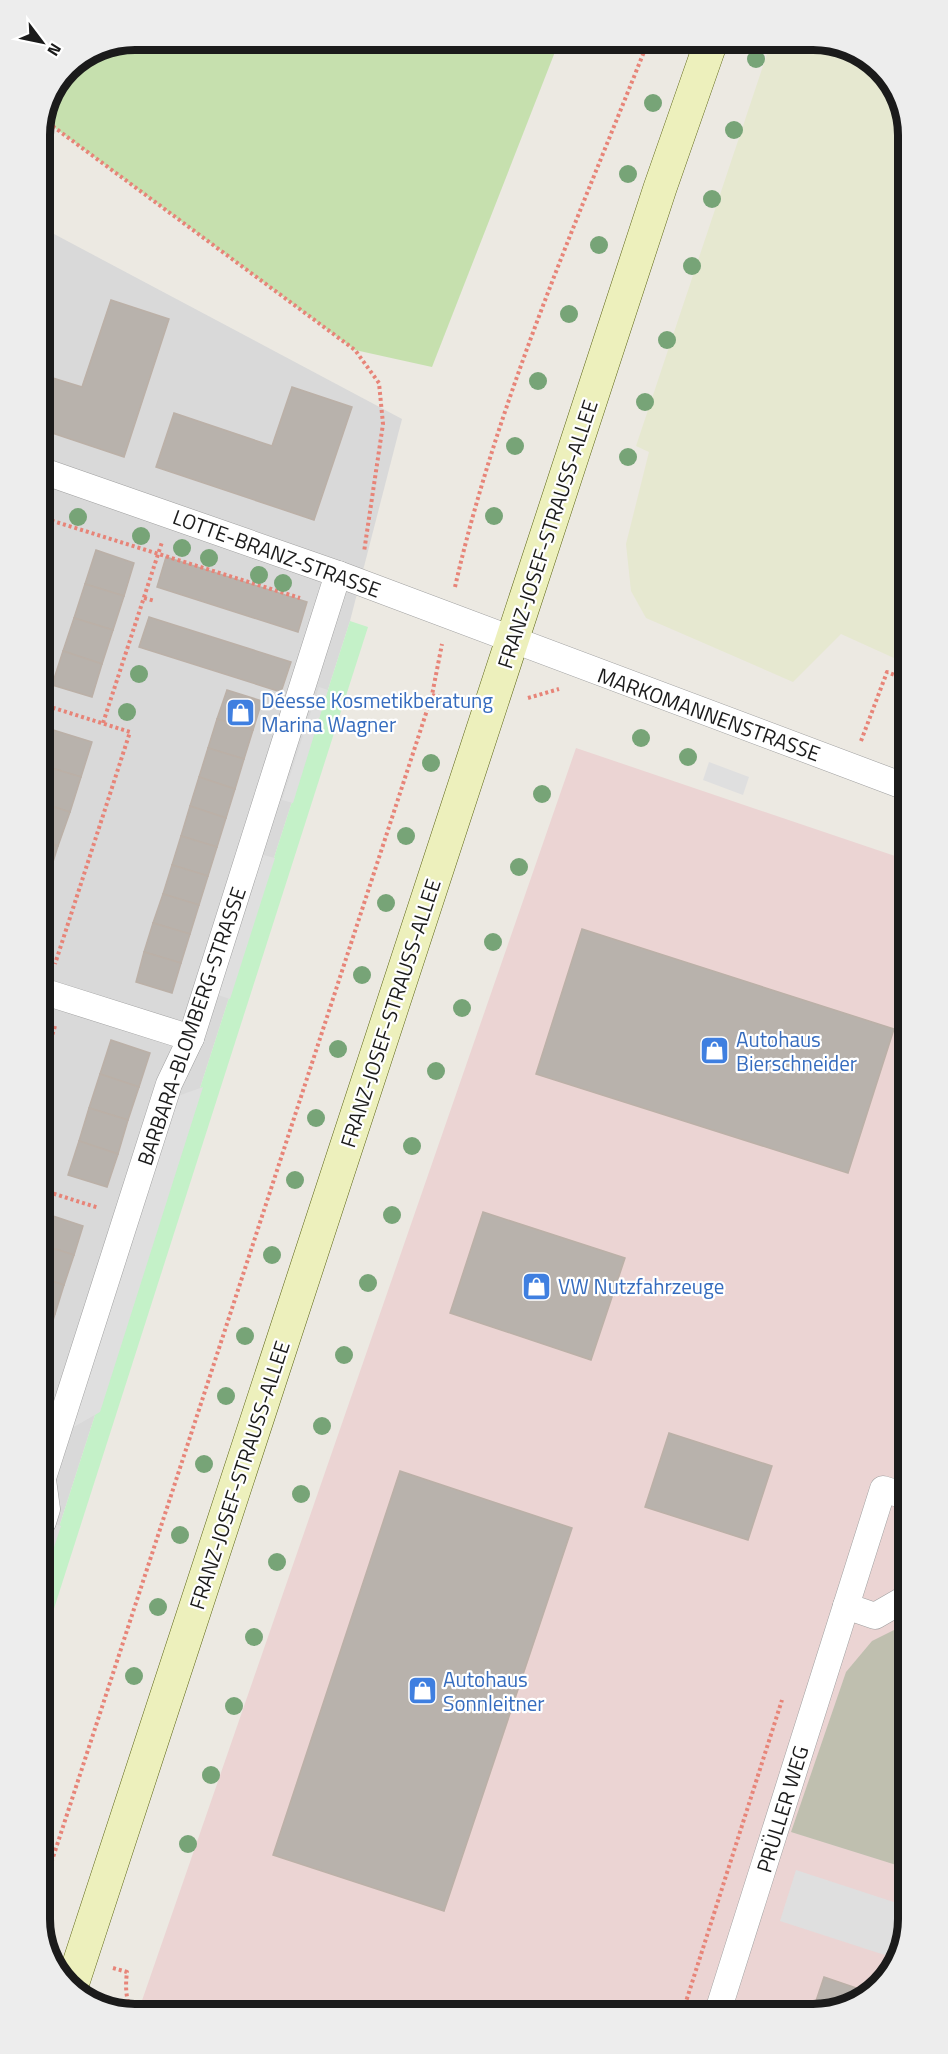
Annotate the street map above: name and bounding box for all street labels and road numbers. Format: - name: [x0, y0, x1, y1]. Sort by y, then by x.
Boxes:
- street label: FRANZ-JOSEF-STRAUSS-ALLEE: [488, 395, 606, 673]
- street label: LOTTE-BRANZ-STRASSE: [169, 500, 385, 606]
- street label: MARKOMANNENSTRASSE: [593, 659, 825, 769]
- street label: FRANZ-JOSEF-STRAUSS-ALLEE: [331, 874, 449, 1152]
- street label: BARBARA-BLOMBERG-STRASSE: [128, 882, 254, 1170]
- street label: FRANZ-JOSEF-STRAUSS-ALLEE: [180, 1336, 298, 1614]
- street label: PRÜLLER WEG: [748, 1742, 816, 1876]

